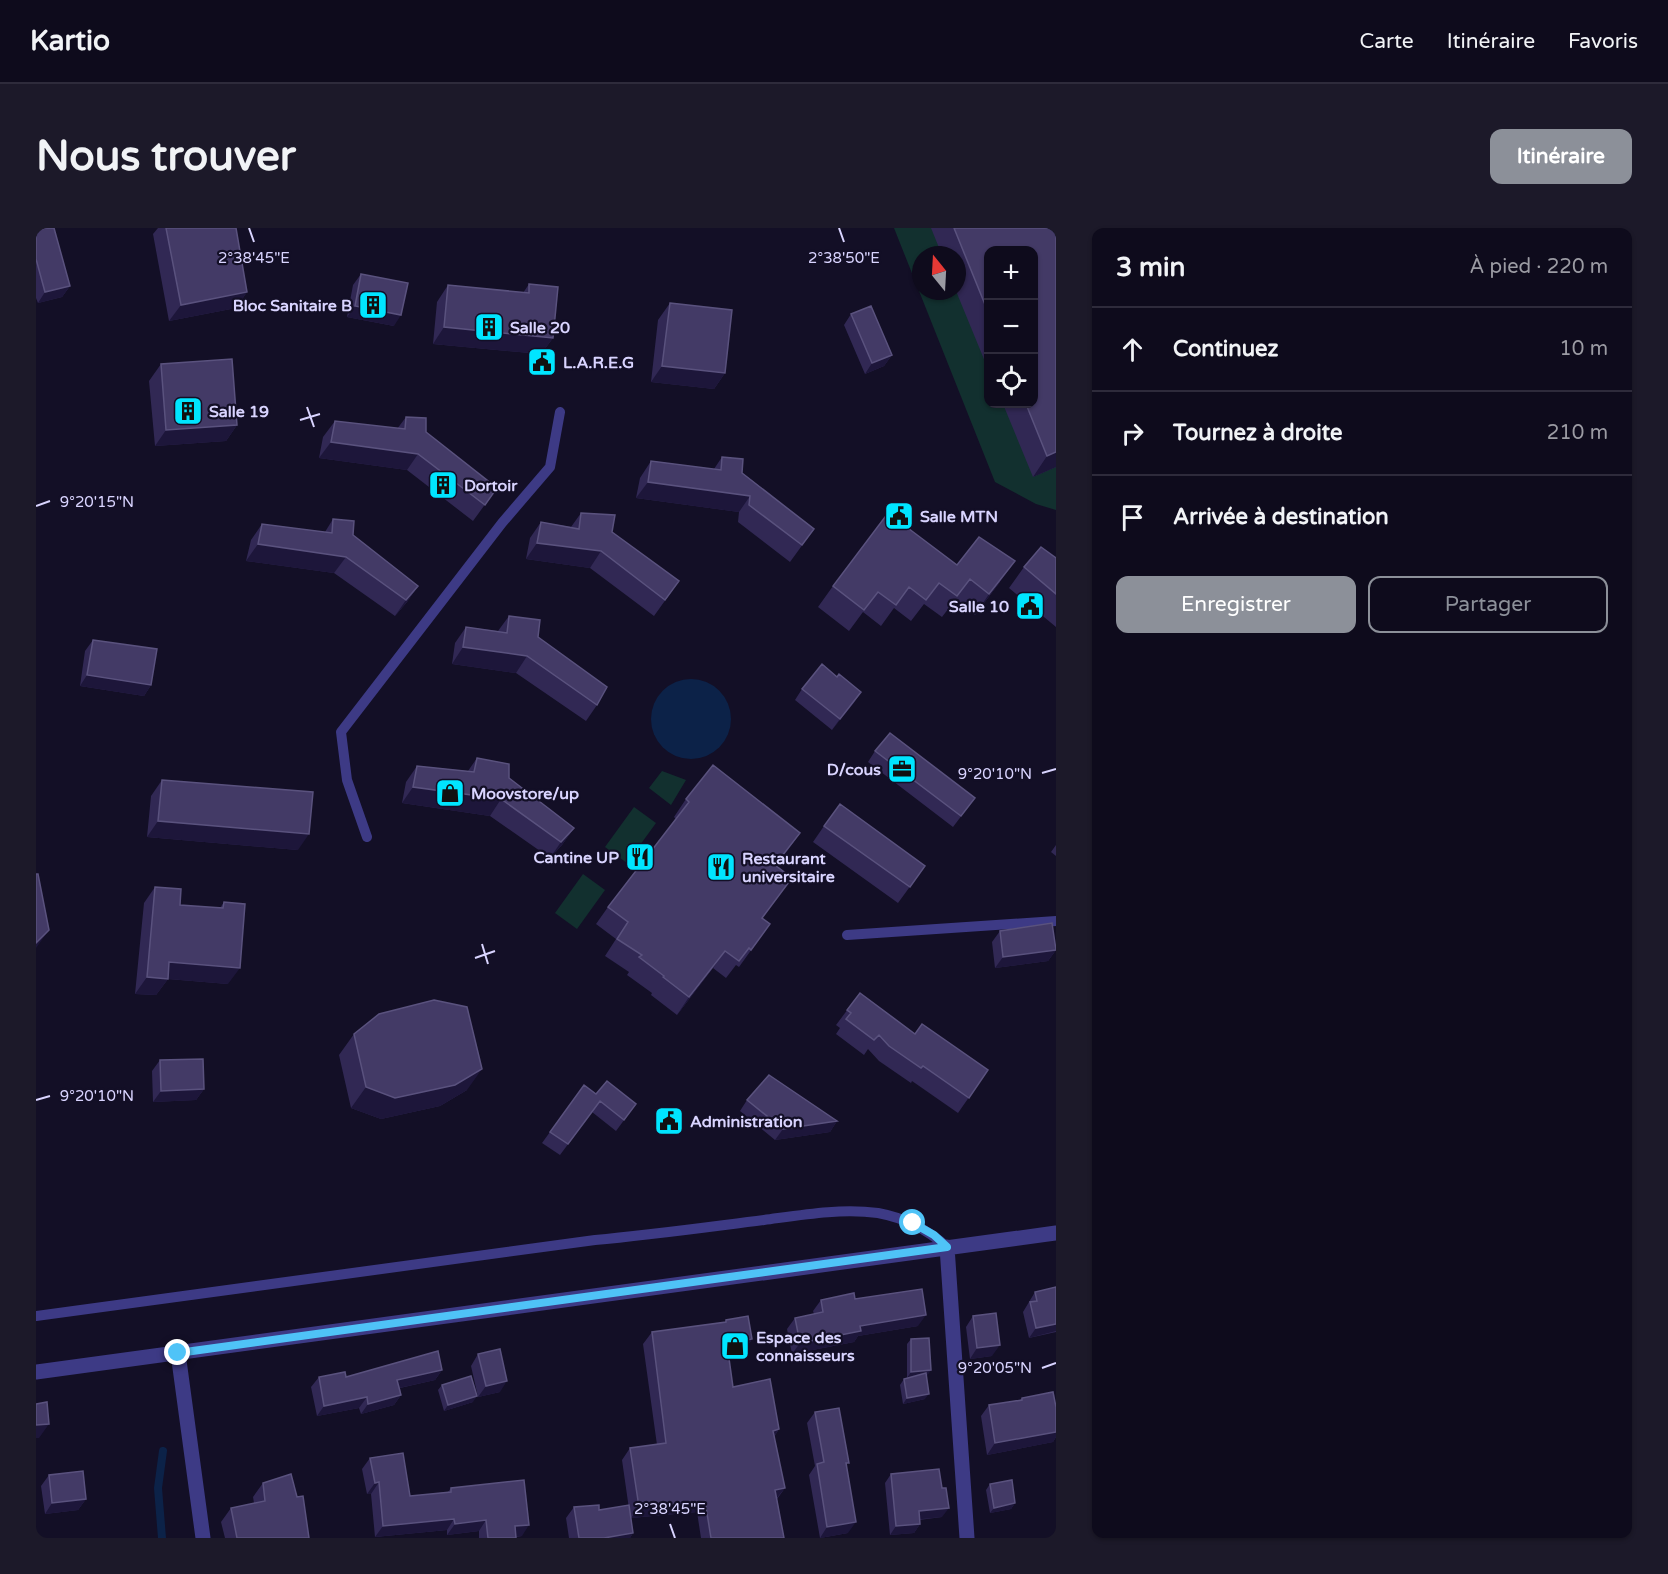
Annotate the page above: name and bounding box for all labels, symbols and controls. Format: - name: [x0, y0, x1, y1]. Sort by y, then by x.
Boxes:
- text: Kartio: [30, 24, 110, 58]
- text: Carte: [1360, 29, 1414, 54]
- text: Itinéraire: [1447, 29, 1535, 54]
- text: Favoris: [1568, 29, 1638, 54]
- button: Itinéraire: [1490, 129, 1632, 184]
- text: Nous trouver: [36, 131, 296, 182]
- north arrow: [912, 246, 966, 300]
- map controls: [984, 246, 1038, 408]
- button: +: [984, 246, 1038, 300]
- text: 2°38'45"E: [218, 249, 290, 267]
- text: 2°38'50"E: [808, 249, 880, 267]
- text: 3 min: [1116, 252, 1185, 283]
- text: À pied · 220 m: [1470, 255, 1608, 279]
- building icon: Bloc Sanitaire B: [357, 289, 389, 321]
- place label: Bloc Sanitaire B: [233, 296, 352, 316]
- button: −: [984, 300, 1038, 354]
- building icon: Salle 20: [473, 311, 505, 343]
- place label: Salle 20: [510, 318, 570, 338]
- icon: ahead: [1116, 333, 1149, 366]
- text: Continuez: [1173, 336, 1278, 362]
- text: 10 m: [1559, 337, 1608, 361]
- public building icon: L.A.R.E.G: [526, 346, 558, 378]
- place label: L.A.R.E.G: [563, 353, 634, 373]
- button: locate: [984, 354, 1038, 408]
- building icon: Salle 19: [172, 395, 204, 427]
- place label: Salle 19: [209, 402, 269, 422]
- icon: right: [1116, 417, 1149, 450]
- text: Tournez à droite: [1173, 420, 1342, 446]
- text: 210 m: [1547, 421, 1608, 445]
- building icon: Dortoir: [427, 469, 459, 501]
- place label: Dortoir: [464, 476, 518, 496]
- text: 9°20'15"N: [60, 493, 134, 511]
- public building icon: Salle MTN: [883, 500, 915, 532]
- icon: arrive: [1116, 501, 1149, 534]
- text: Arrivée à destination: [1173, 504, 1389, 530]
- place label: Salle MTN: [920, 507, 998, 527]
- button: Enregistrer: [1116, 576, 1356, 633]
- button: Partager: [1368, 576, 1608, 633]
- public building icon: Salle 10: [1014, 590, 1046, 622]
- place label: Salle 10: [949, 597, 1009, 617]
- office icon: D/cous: [886, 753, 918, 785]
- place label: D/cous: [827, 760, 881, 780]
- text: 9°20'10"N: [958, 765, 1032, 783]
- shop icon: Moovstore/up: [434, 777, 466, 809]
- place label: Moovstore/up: [471, 784, 579, 804]
- restaurant icon: Cantine UP: [624, 841, 656, 873]
- place label: Cantine UP: [533, 848, 619, 868]
- place label: Restaurant universitaire: [742, 849, 835, 887]
- restaurant icon: Restaurant universitaire: [705, 851, 737, 883]
- text: 9°20'10"N: [60, 1087, 134, 1105]
- public building icon: Administration: [653, 1105, 685, 1137]
- place label: Administration: [690, 1112, 802, 1132]
- route start: [899, 1209, 925, 1235]
- place label: Espace des connaisseurs: [756, 1328, 855, 1366]
- shop icon: Espace des connaisseurs: [719, 1330, 751, 1362]
- route end: [164, 1339, 190, 1365]
- text: 9°20'05"N: [958, 1359, 1032, 1377]
- text: 2°38'45"E: [634, 1500, 706, 1518]

